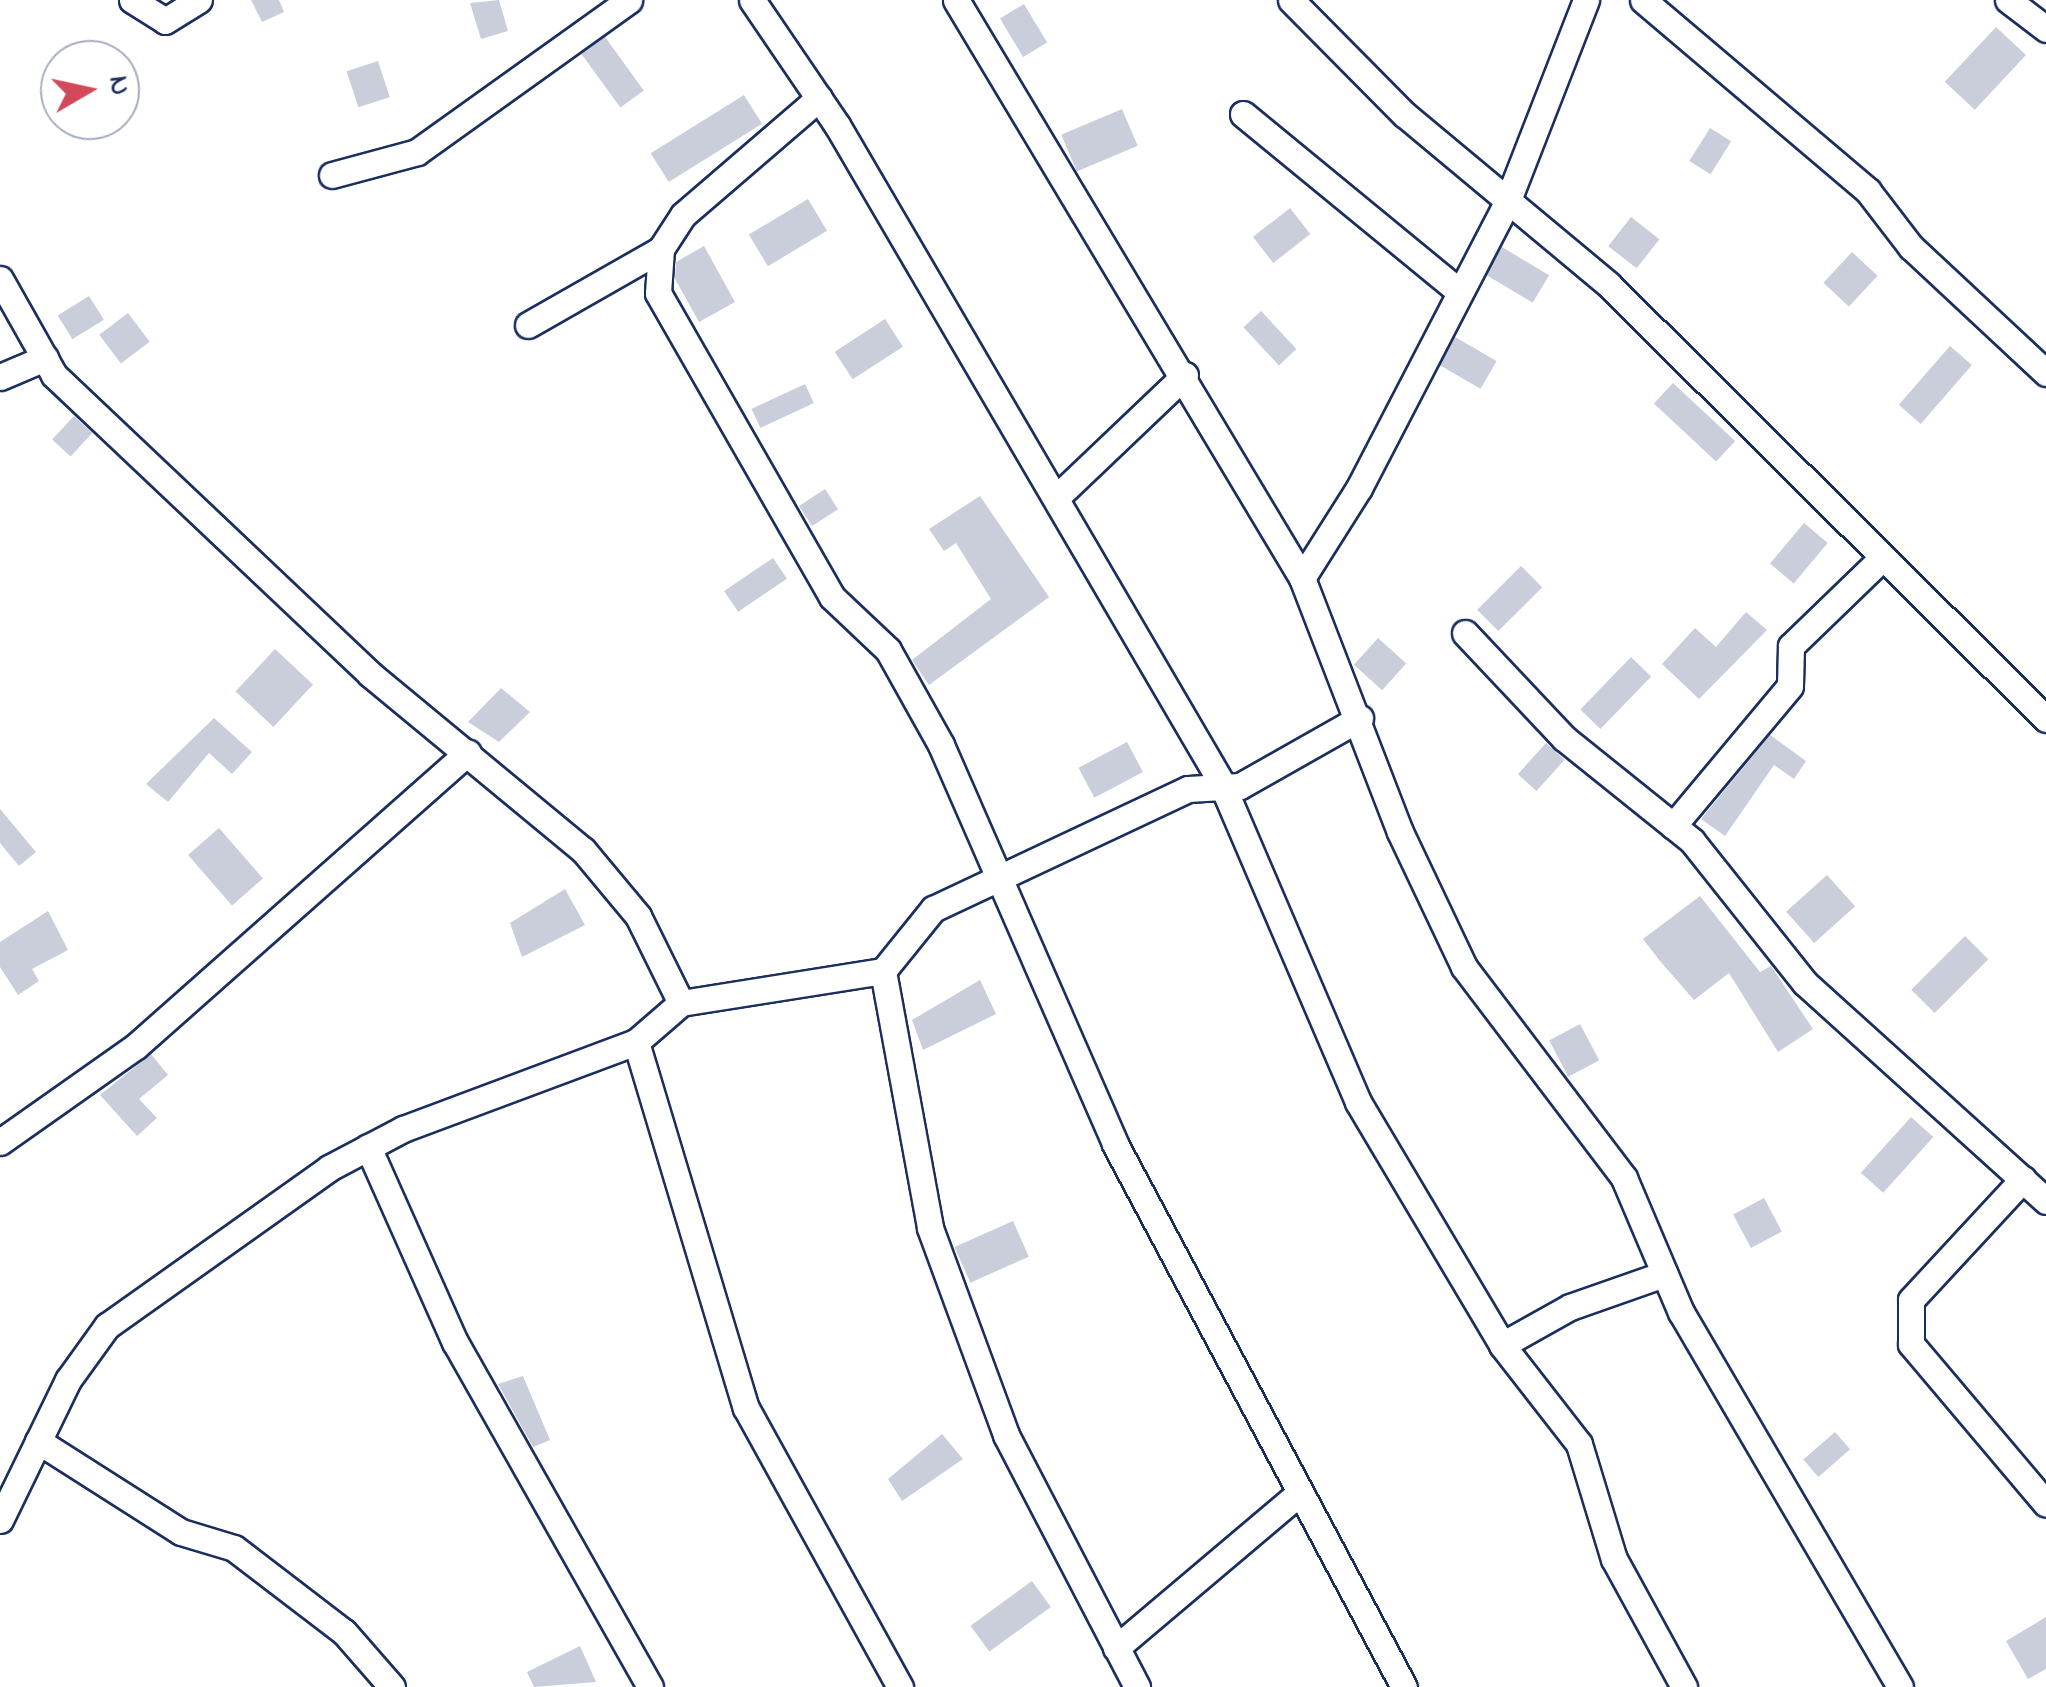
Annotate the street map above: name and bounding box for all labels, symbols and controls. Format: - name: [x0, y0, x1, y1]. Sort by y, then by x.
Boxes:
- north arrow: [40, 40, 140, 140]
- text: N: [96, 73, 140, 98]

